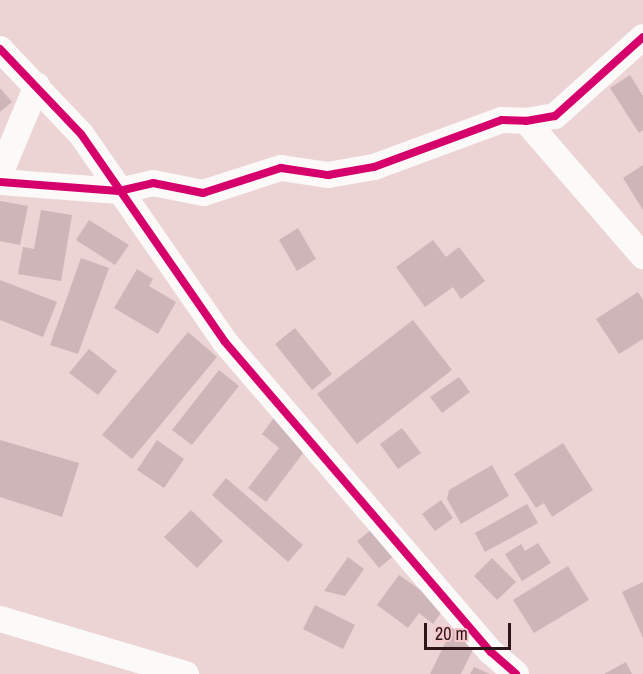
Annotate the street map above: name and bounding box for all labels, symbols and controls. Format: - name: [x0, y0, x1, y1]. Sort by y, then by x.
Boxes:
- scale bar: [427, 611, 514, 649]
- text: 20 m: [435, 621, 468, 646]

